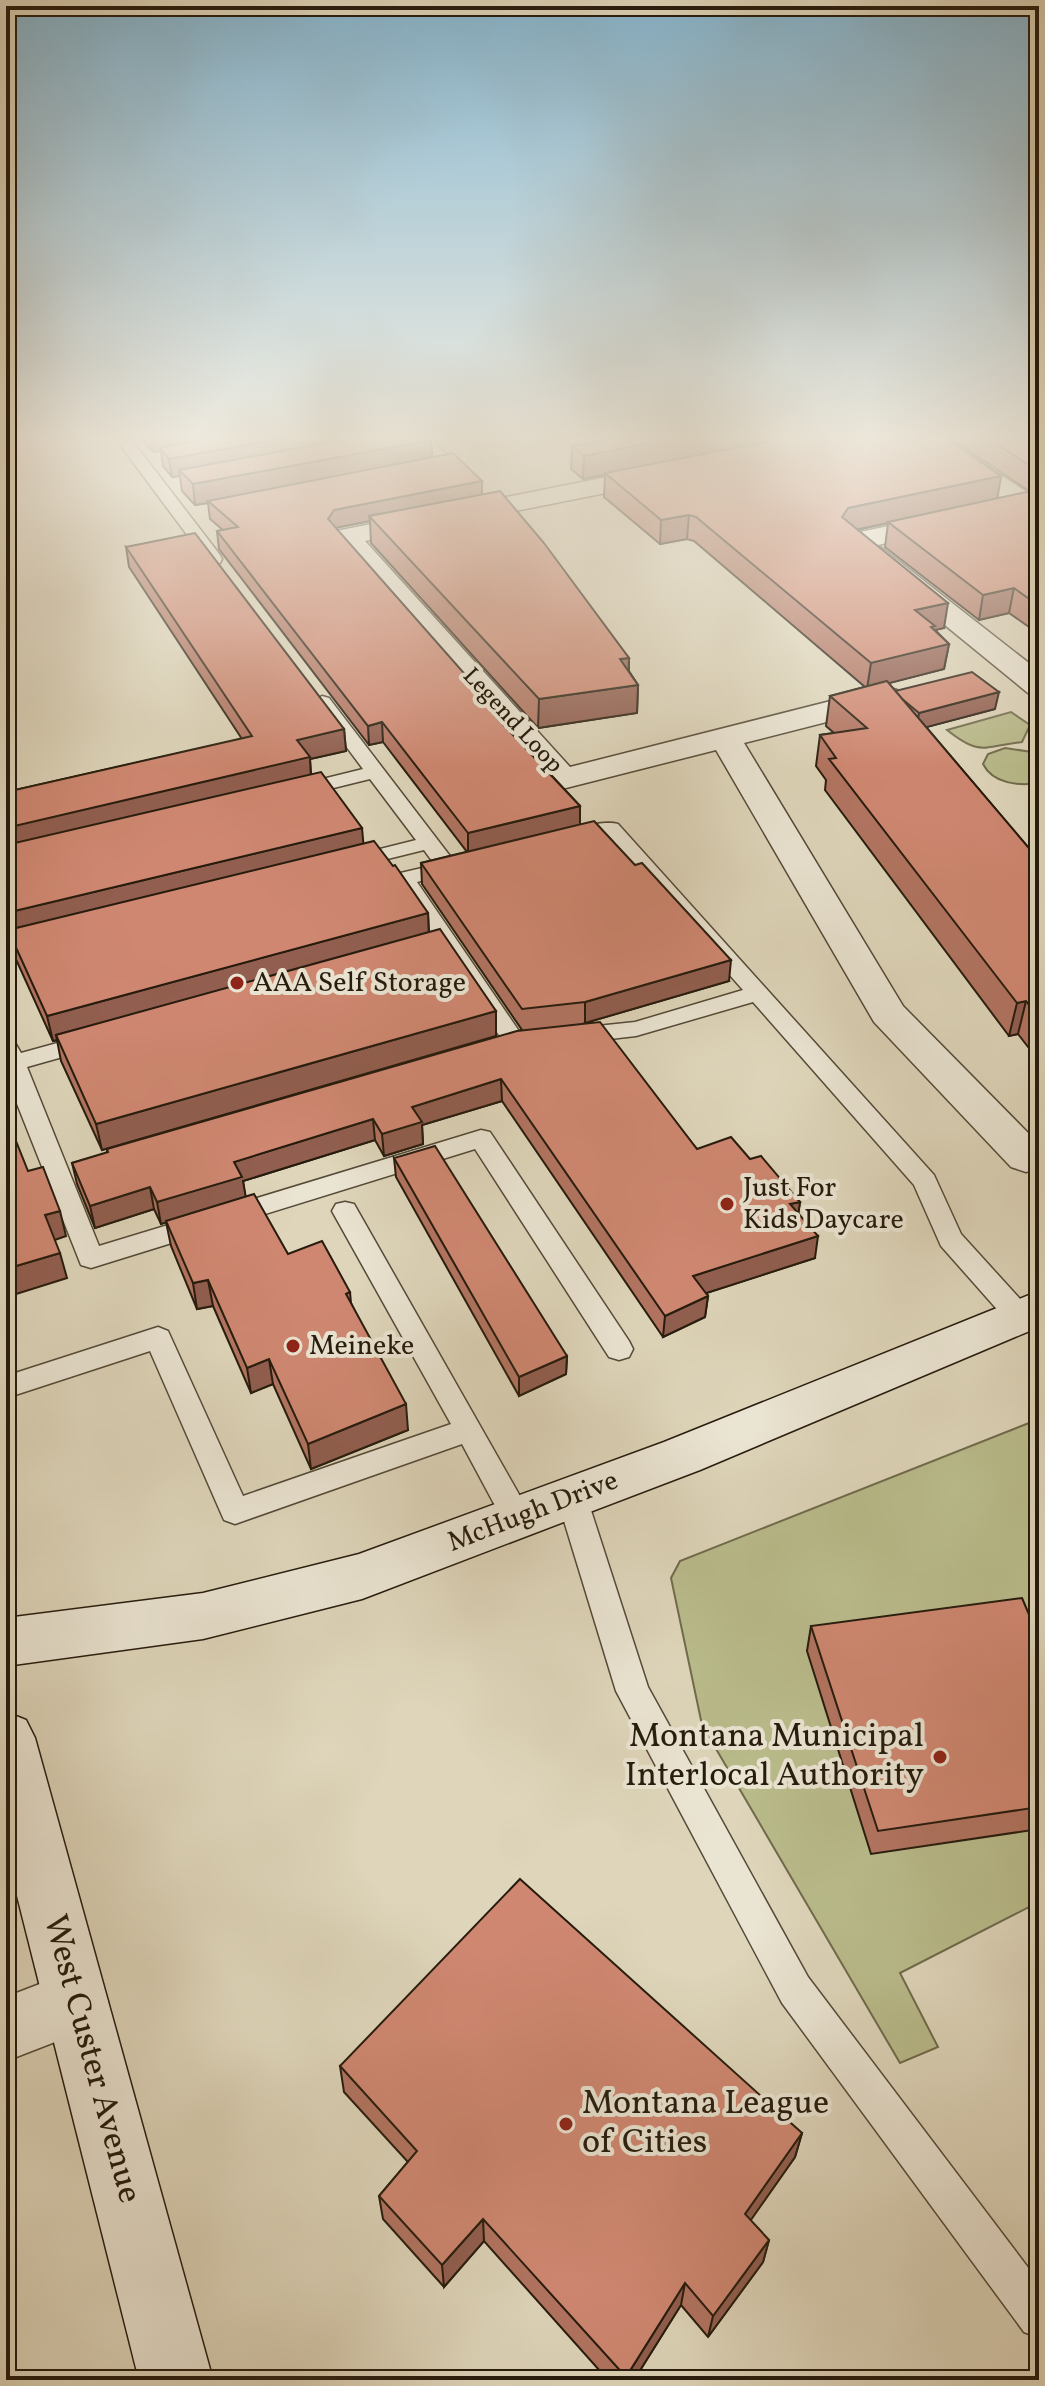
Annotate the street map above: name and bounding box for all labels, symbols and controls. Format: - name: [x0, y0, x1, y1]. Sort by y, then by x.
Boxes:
- street label: Legend Loop: [454, 660, 570, 782]
- place label: AAA Self Storage: [253, 964, 466, 1003]
- marker: AAA Self Storage: [228, 974, 246, 992]
- place label: Just For Kids Daycare: [743, 1169, 904, 1240]
- marker: Just For Kids Daycare: [718, 1195, 736, 1213]
- place label: Meineke: [309, 1327, 414, 1366]
- marker: Meineke: [284, 1337, 302, 1355]
- street label: McHugh Drive: [442, 1462, 624, 1562]
- place label: Montana Municipal Interlocal Authority: [625, 1714, 924, 1800]
- marker: Montana Municipal Interlocal Authority: [931, 1748, 949, 1766]
- street label: West Custer Avenue: [30, 1910, 152, 2208]
- place label: Montana League of Cities: [582, 2081, 829, 2167]
- marker: Montana League of Cities: [557, 2115, 575, 2133]

